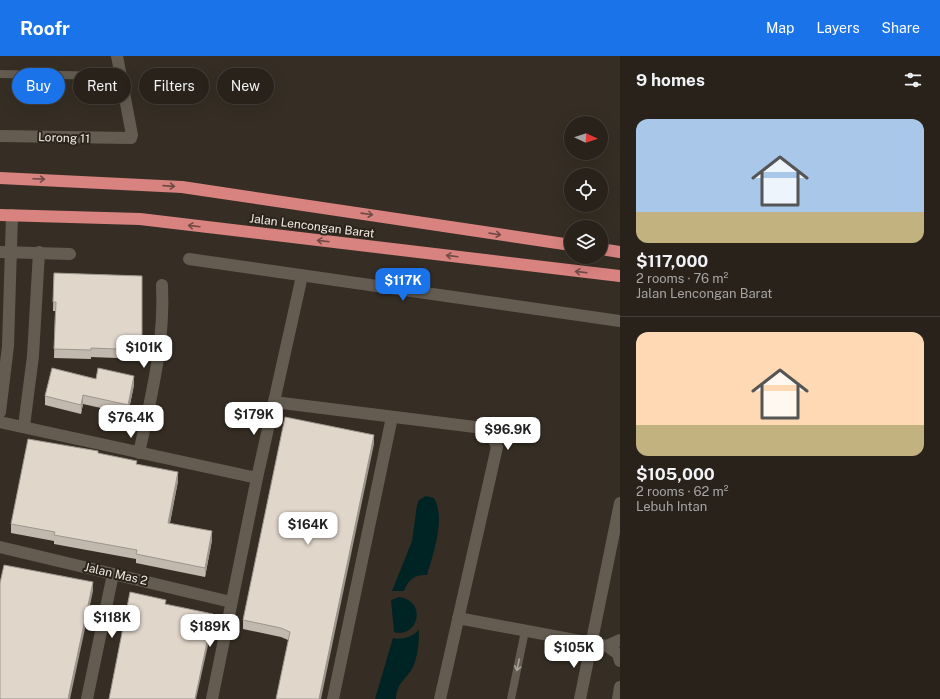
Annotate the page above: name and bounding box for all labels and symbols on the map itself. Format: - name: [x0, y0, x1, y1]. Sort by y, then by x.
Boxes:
- north arrow: [564, 116, 608, 160]
- street label: Lorong 11: [38, 130, 90, 146]
- one-way arrow: [32, 175, 45, 183]
- one-way arrow: [162, 182, 175, 189]
- one-way arrow: [360, 210, 373, 218]
- street label: Jalan Lencongan Barat: [249, 211, 376, 241]
- one-way arrow: [188, 222, 201, 230]
- one-way arrow: [488, 230, 501, 238]
- one-way arrow: [317, 237, 330, 245]
- one-way arrow: [446, 252, 459, 260]
- pin: $117K: [375, 268, 431, 302]
- one-way arrow: [575, 268, 588, 275]
- pin: $101K: [116, 335, 172, 369]
- pin: $179K: [226, 402, 282, 436]
- pin: $76.4K: [98, 405, 164, 439]
- pin: $96.9K: [475, 417, 541, 451]
- pin: $164K: [280, 512, 336, 546]
- street label: Jalan Mas 2: [83, 560, 149, 588]
- pin: $118K: [84, 605, 140, 639]
- pin: $189K: [182, 614, 238, 648]
- pin: $105K: [546, 635, 602, 669]
- one-way arrow: [514, 658, 522, 671]

